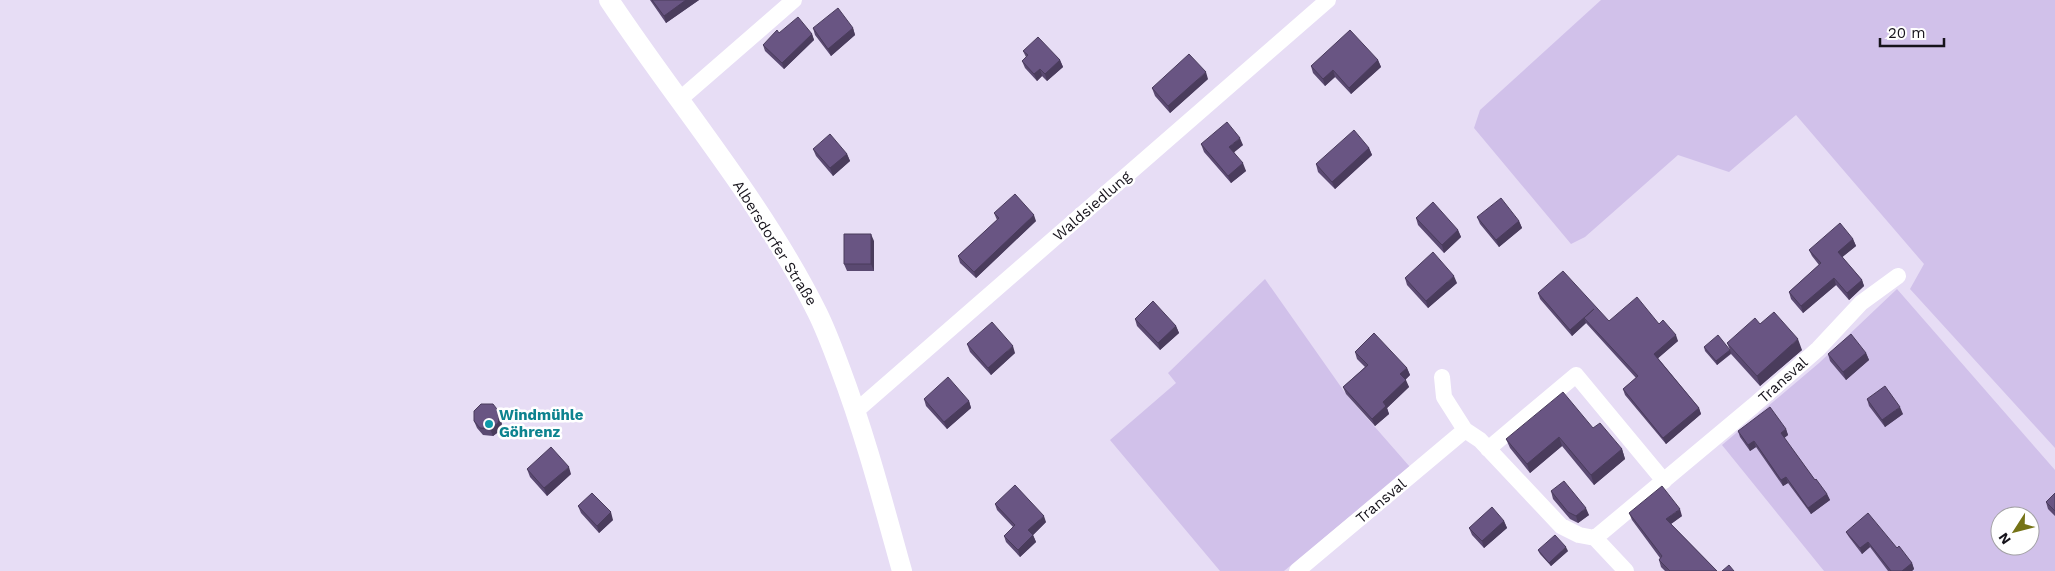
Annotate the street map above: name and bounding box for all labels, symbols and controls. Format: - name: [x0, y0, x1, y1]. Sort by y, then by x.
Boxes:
- scale bar: [1880, 15, 1944, 47]
- text: 20 m: [1888, 24, 1926, 42]
- street label: Waldsiedlung: [1049, 167, 1135, 245]
- street label: Albersdorfer Straße: [729, 177, 821, 309]
- street label: Transval: [1755, 353, 1812, 407]
- place label: Windmühle Göhrenz: [499, 406, 584, 441]
- marker: Windmühle Göhrenz: [483, 418, 495, 430]
- street label: Transval: [1352, 475, 1410, 527]
- north arrow: [1990, 506, 2040, 556]
- text: N: [1995, 530, 2014, 548]

